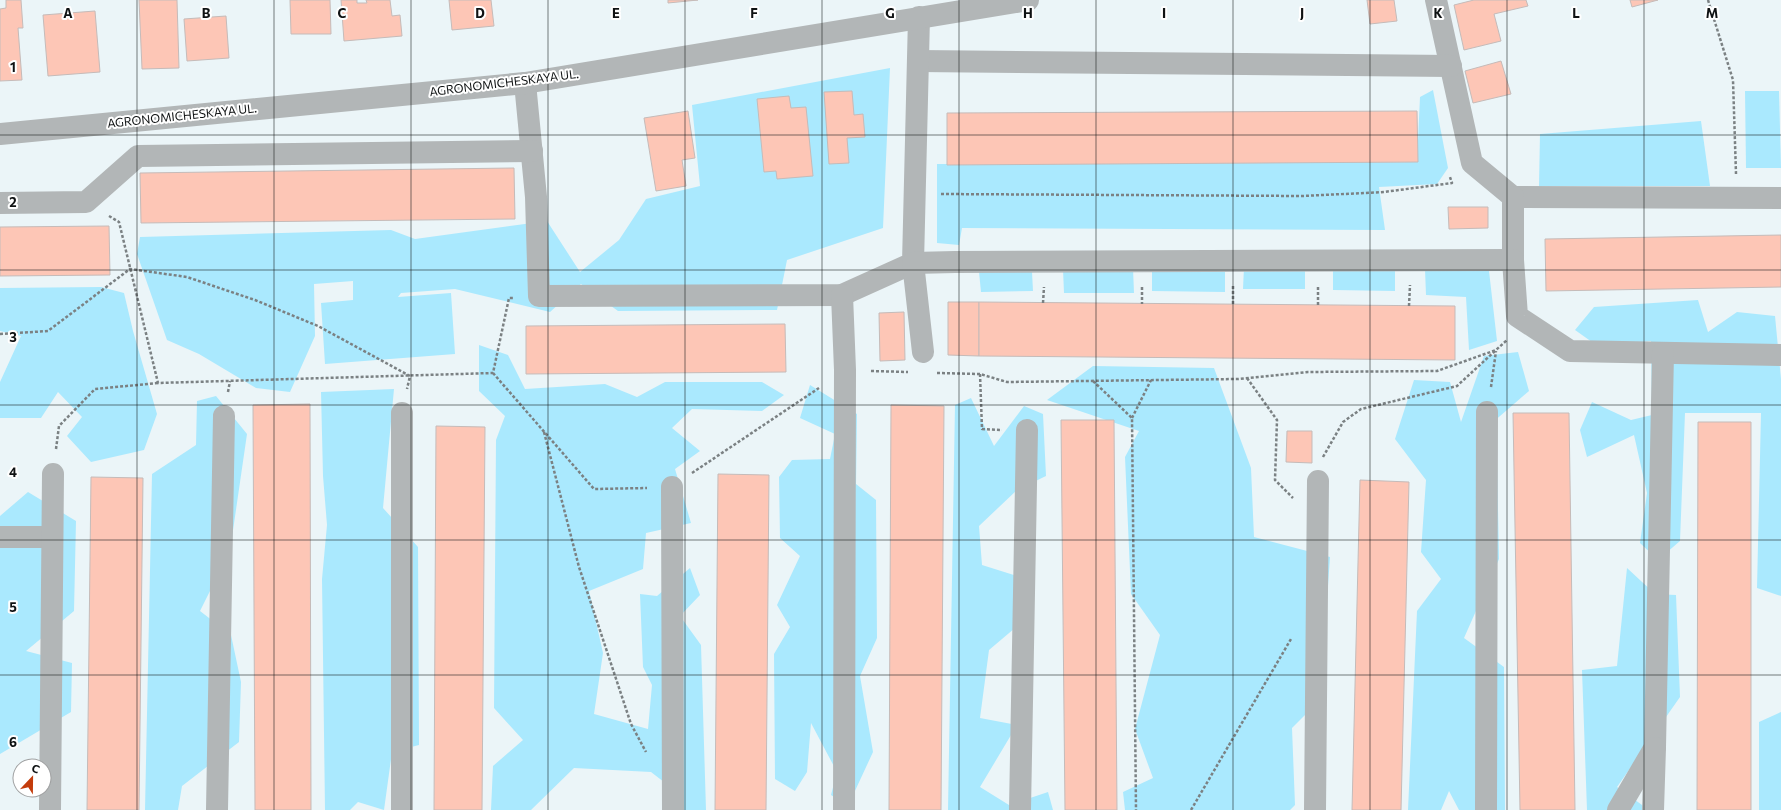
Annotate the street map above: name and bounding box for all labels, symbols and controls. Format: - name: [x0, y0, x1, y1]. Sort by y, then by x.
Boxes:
- text: A: [63, 5, 73, 21]
- text: B: [202, 5, 211, 21]
- text: C: [338, 5, 347, 21]
- text: D: [475, 5, 485, 21]
- text: E: [612, 5, 620, 21]
- text: F: [750, 5, 758, 21]
- text: G: [885, 5, 895, 21]
- text: H: [1023, 5, 1033, 21]
- text: I: [1162, 5, 1166, 21]
- text: J: [1300, 5, 1304, 21]
- text: K: [1433, 5, 1443, 21]
- text: L: [1572, 5, 1580, 21]
- text: M: [1706, 5, 1718, 21]
- text: 1: [10, 59, 16, 75]
- street label: AGRONOMICHESKAYA UL.: [428, 66, 579, 98]
- street label: AGRONOMICHESKAYA UL.: [106, 100, 258, 130]
- text: 2: [9, 194, 17, 210]
- text: 3: [9, 329, 17, 345]
- text: 4: [9, 464, 17, 480]
- text: 5: [9, 599, 17, 615]
- text: 6: [9, 734, 17, 750]
- north arrow: [12, 758, 52, 798]
- text: С: [30, 761, 42, 776]

